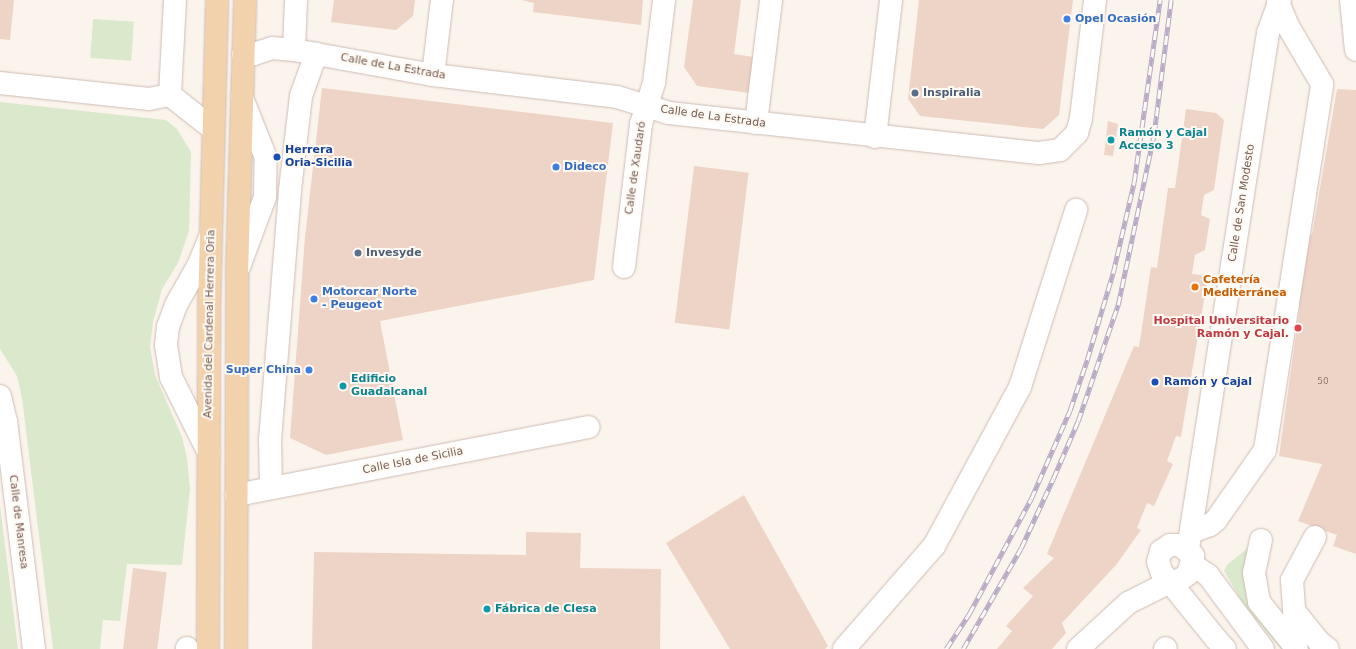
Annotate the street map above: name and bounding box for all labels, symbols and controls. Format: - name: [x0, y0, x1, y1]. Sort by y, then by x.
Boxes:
- place label: Opel Ocasión: [1075, 12, 1156, 26]
- marker: Opel Ocasión: [1062, 14, 1072, 24]
- street label: Calle de La Estrada: [339, 51, 447, 83]
- place label: Inspiralia: [923, 86, 981, 100]
- marker: Inspiralia: [910, 88, 920, 98]
- street label: Calle de La Estrada: [659, 103, 767, 131]
- street label: Calle de Xaudaró: [623, 121, 649, 215]
- place label: Ramón y Cajal Acceso 3: [1119, 127, 1207, 153]
- marker: Ramón y Cajal Acceso 3: [1106, 135, 1116, 145]
- street label: Calle de San Modesto: [1226, 143, 1258, 263]
- place label: Herrera Oria-Sicilia: [285, 144, 352, 170]
- marker: Herrera Oria-Sicilia: [272, 152, 282, 162]
- place label: Dideco: [564, 160, 606, 174]
- marker: Dideco: [551, 162, 561, 172]
- street label: Avenida del Cardenal Herrera Oria: [202, 230, 218, 418]
- place label: Invesyde: [366, 246, 422, 260]
- marker: Invesyde: [353, 248, 363, 258]
- place label: Cafetería Mediterránea: [1203, 274, 1287, 300]
- marker: Cafetería Mediterránea: [1190, 282, 1200, 292]
- place label: Motorcar Norte - Peugeot: [322, 286, 417, 312]
- marker: Motorcar Norte - Peugeot: [309, 294, 319, 304]
- place label: Hospital Universitario Ramón y Cajal.: [1153, 315, 1289, 341]
- marker: Hospital Universitario Ramón y Cajal.: [1292, 322, 1304, 334]
- place label: Super China: [226, 363, 301, 377]
- marker: Super China: [304, 365, 314, 375]
- place label: Edificio Guadalcanal: [351, 373, 427, 399]
- place label: Ramón y Cajal: [1164, 375, 1252, 389]
- marker: Ramón y Cajal: [1149, 376, 1161, 388]
- house number: 50: [1317, 376, 1329, 386]
- marker: Edificio Guadalcanal: [338, 381, 348, 391]
- street label: Calle Isla de Sicilia: [362, 445, 464, 477]
- street label: Calle de Manresa: [6, 474, 30, 570]
- place label: Fábrica de Clesa: [495, 602, 597, 616]
- marker: Fábrica de Clesa: [482, 604, 492, 614]

